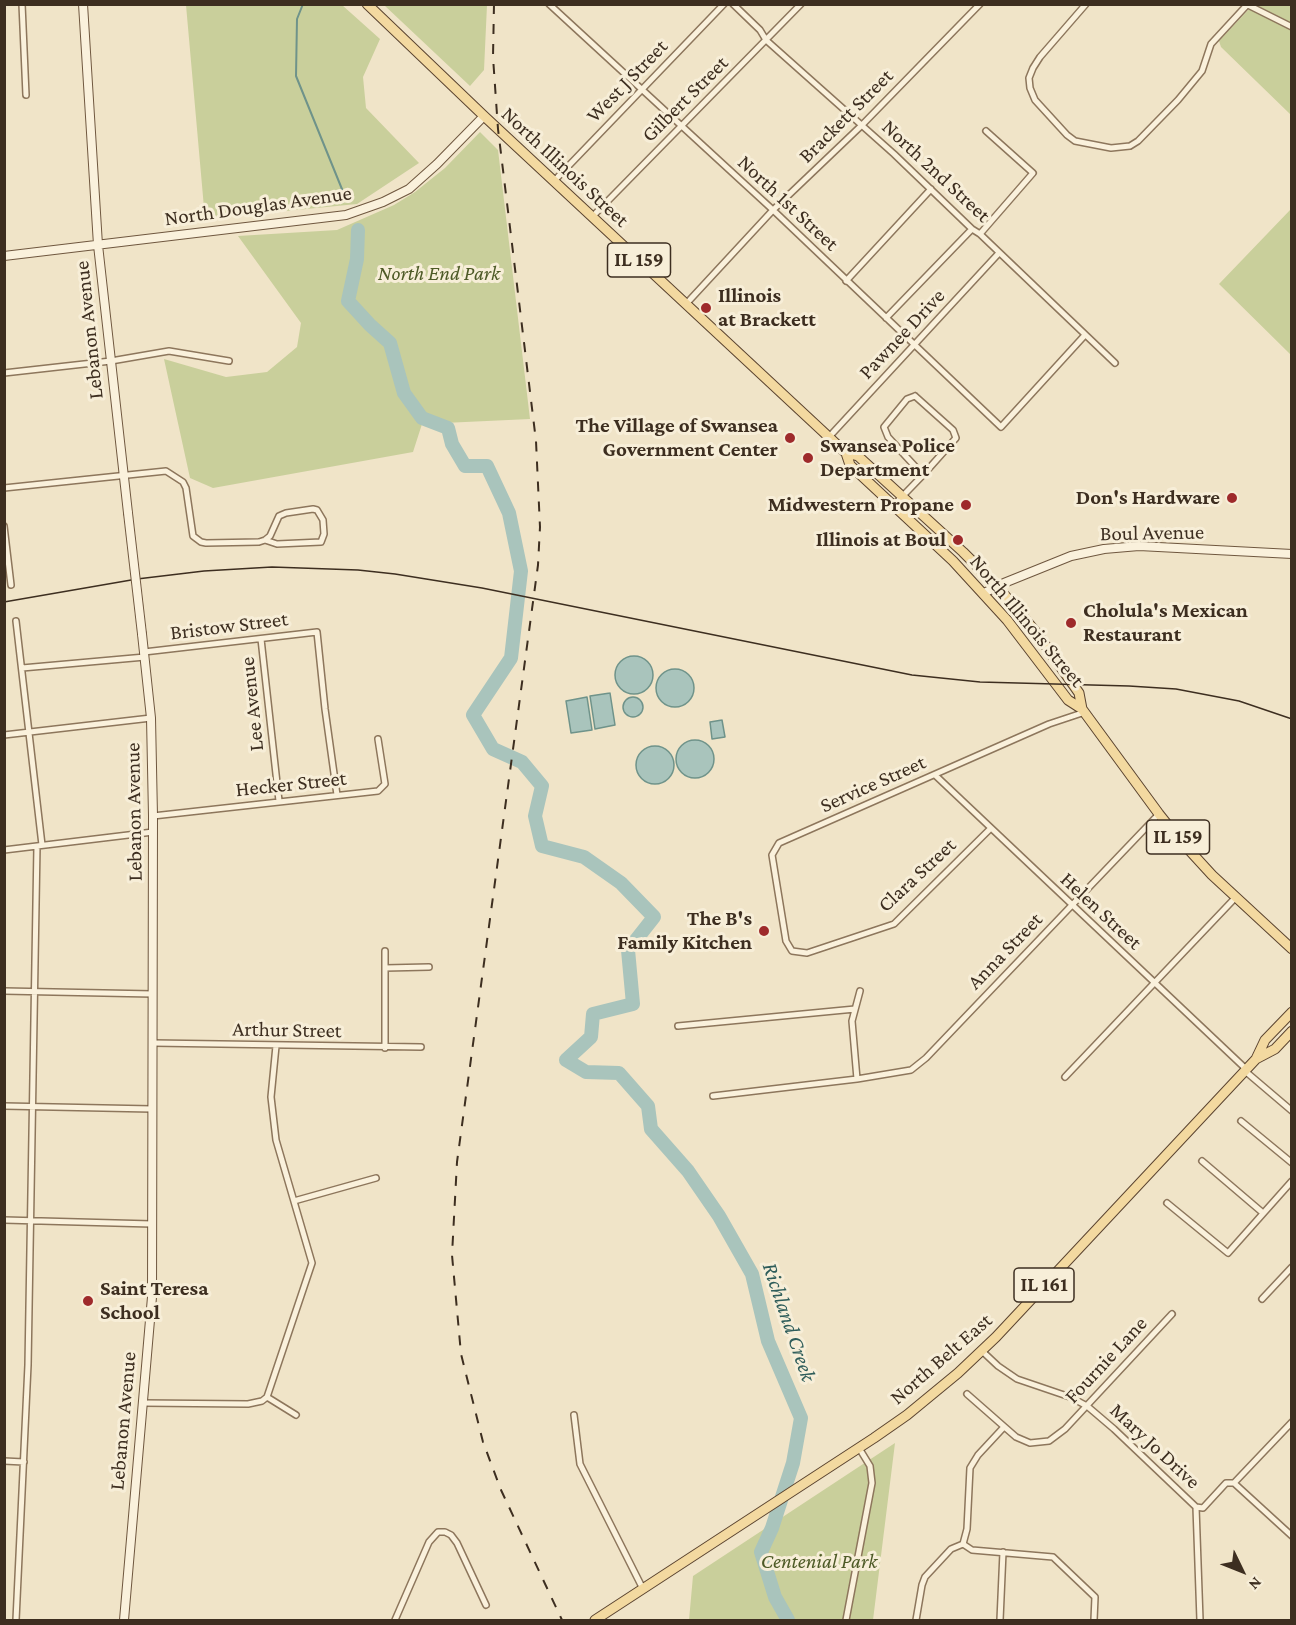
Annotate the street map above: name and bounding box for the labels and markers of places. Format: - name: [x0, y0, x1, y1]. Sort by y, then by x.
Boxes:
- place label: Illinois at Brackett: [718, 283, 816, 333]
- marker: Illinois at Brackett: [699, 301, 713, 315]
- place label: The Village of Swansea Government Center: [575, 413, 778, 463]
- marker: The Village of Swansea Government Center: [783, 431, 797, 445]
- place label: Swansea Police Department: [820, 433, 955, 483]
- marker: Swansea Police Department: [801, 451, 815, 465]
- place label: Don's Hardware: [1076, 485, 1220, 511]
- marker: Don's Hardware: [1225, 491, 1239, 505]
- place label: Midwestern Propane: [768, 492, 954, 518]
- marker: Midwestern Propane: [959, 498, 973, 512]
- place label: Illinois at Boul: [816, 527, 946, 553]
- marker: Illinois at Boul: [951, 533, 965, 547]
- place label: Cholula's Mexican Restaurant: [1083, 598, 1248, 648]
- marker: Cholula's Mexican Restaurant: [1064, 616, 1078, 630]
- place label: The B's Family Kitchen: [617, 906, 752, 956]
- marker: The B's Family Kitchen: [757, 924, 771, 938]
- place label: Saint Teresa School: [100, 1276, 208, 1326]
- marker: Saint Teresa School: [81, 1294, 95, 1308]

